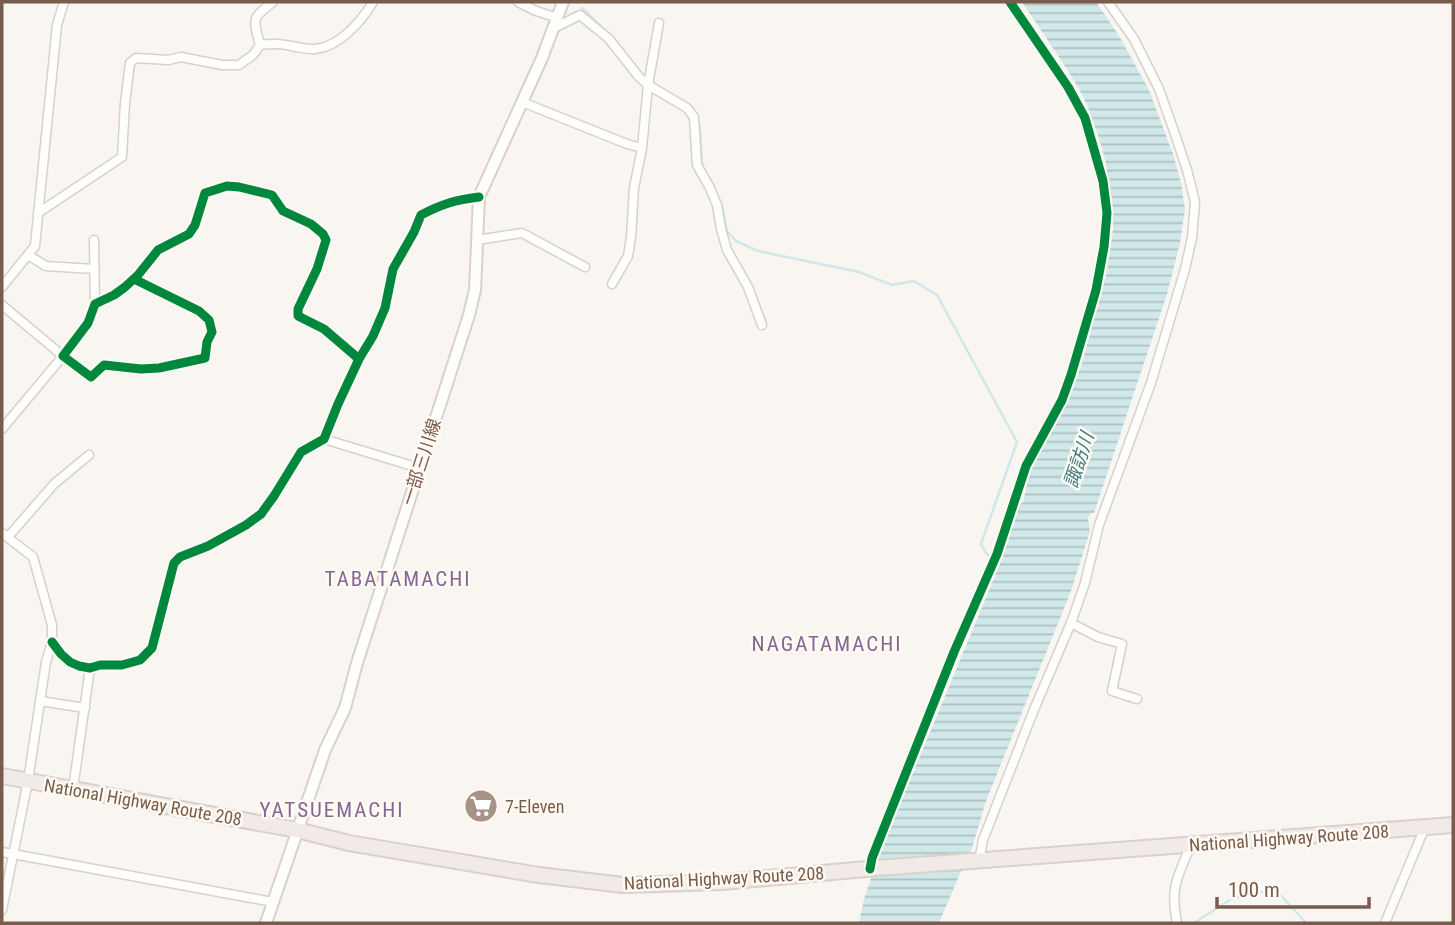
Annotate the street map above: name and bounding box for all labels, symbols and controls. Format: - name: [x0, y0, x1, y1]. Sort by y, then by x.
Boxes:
- street label: 一部三川線: [397, 416, 445, 508]
- water label: 諏訪川: [1059, 427, 1099, 491]
- district label: TABATAMACHI: [325, 567, 471, 591]
- district label: NAGATAMACHI: [752, 632, 902, 656]
- street label: National Highway Route 208: [43, 774, 243, 830]
- supermarket icon: 7-Eleven: [462, 787, 500, 825]
- place label: 7-Eleven: [505, 796, 565, 817]
- district label: YATSUEMACHI: [260, 798, 404, 822]
- street label: National Highway Route 208: [1188, 821, 1390, 855]
- street label: National Highway Route 208: [623, 862, 825, 894]
- scale bar: [1217, 866, 1369, 910]
- text: 100 m: [1228, 878, 1280, 902]

